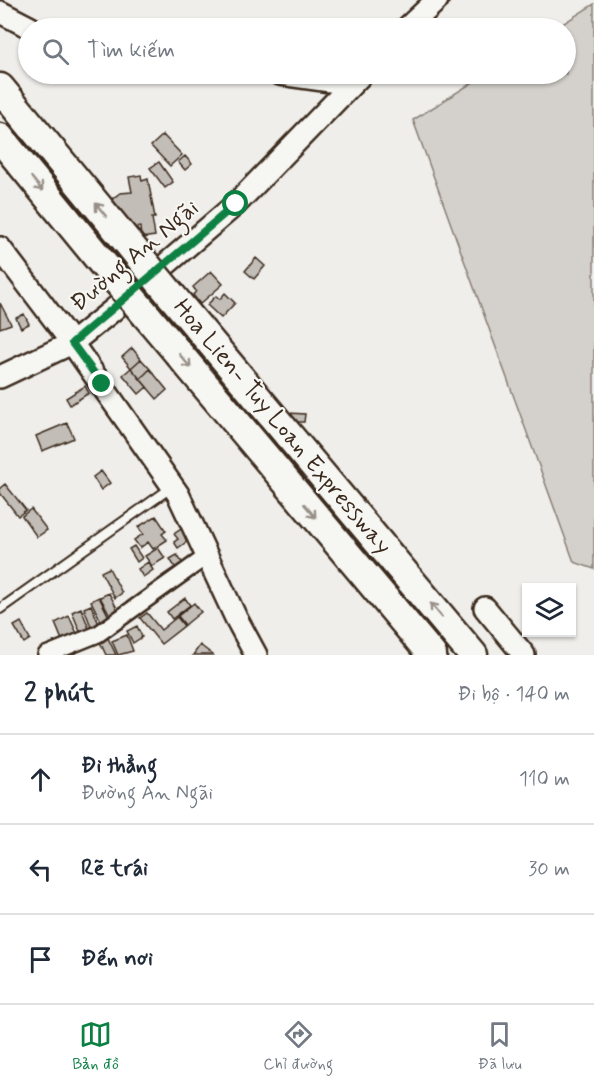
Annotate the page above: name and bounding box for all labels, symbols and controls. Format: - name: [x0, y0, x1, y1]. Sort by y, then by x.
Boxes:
- search box: [18, 18, 576, 84]
- icon: search: [39, 35, 72, 68]
- text: Tìm kiếm: [87, 37, 175, 65]
- one-way arrow: [30, 175, 43, 191]
- route start: [222, 190, 248, 216]
- street label: Đường An Ngãi: [64, 193, 208, 321]
- one-way arrow: [94, 202, 107, 218]
- street label: Hoa Lien- Tuy Loan Expressway: [166, 293, 398, 561]
- one-way arrow: [178, 353, 192, 368]
- route end: [88, 370, 114, 396]
- one-way arrow: [304, 503, 317, 519]
- map controls: [522, 583, 576, 637]
- button: layers: [522, 583, 576, 637]
- one-way arrow: [429, 602, 442, 618]
- text: 2 phút: [24, 677, 95, 711]
- text: Đi bộ · 140 m: [457, 681, 570, 708]
- text: Đi thẳng: [81, 752, 157, 780]
- icon: ahead: [24, 763, 57, 796]
- text: 110 m: [519, 766, 570, 793]
- text: Đường An Ngãi: [81, 780, 213, 807]
- icon: left: [24, 853, 57, 886]
- text: Rẽ trái: [81, 855, 148, 883]
- text: 30 m: [528, 856, 570, 883]
- icon: arrive: [24, 943, 57, 976]
- text: Đến nơi: [81, 945, 153, 973]
- tab: Bản đồ: [72, 1018, 119, 1075]
- tab: Chỉ đường: [263, 1018, 333, 1075]
- tab: Đã lưu: [478, 1018, 522, 1075]

